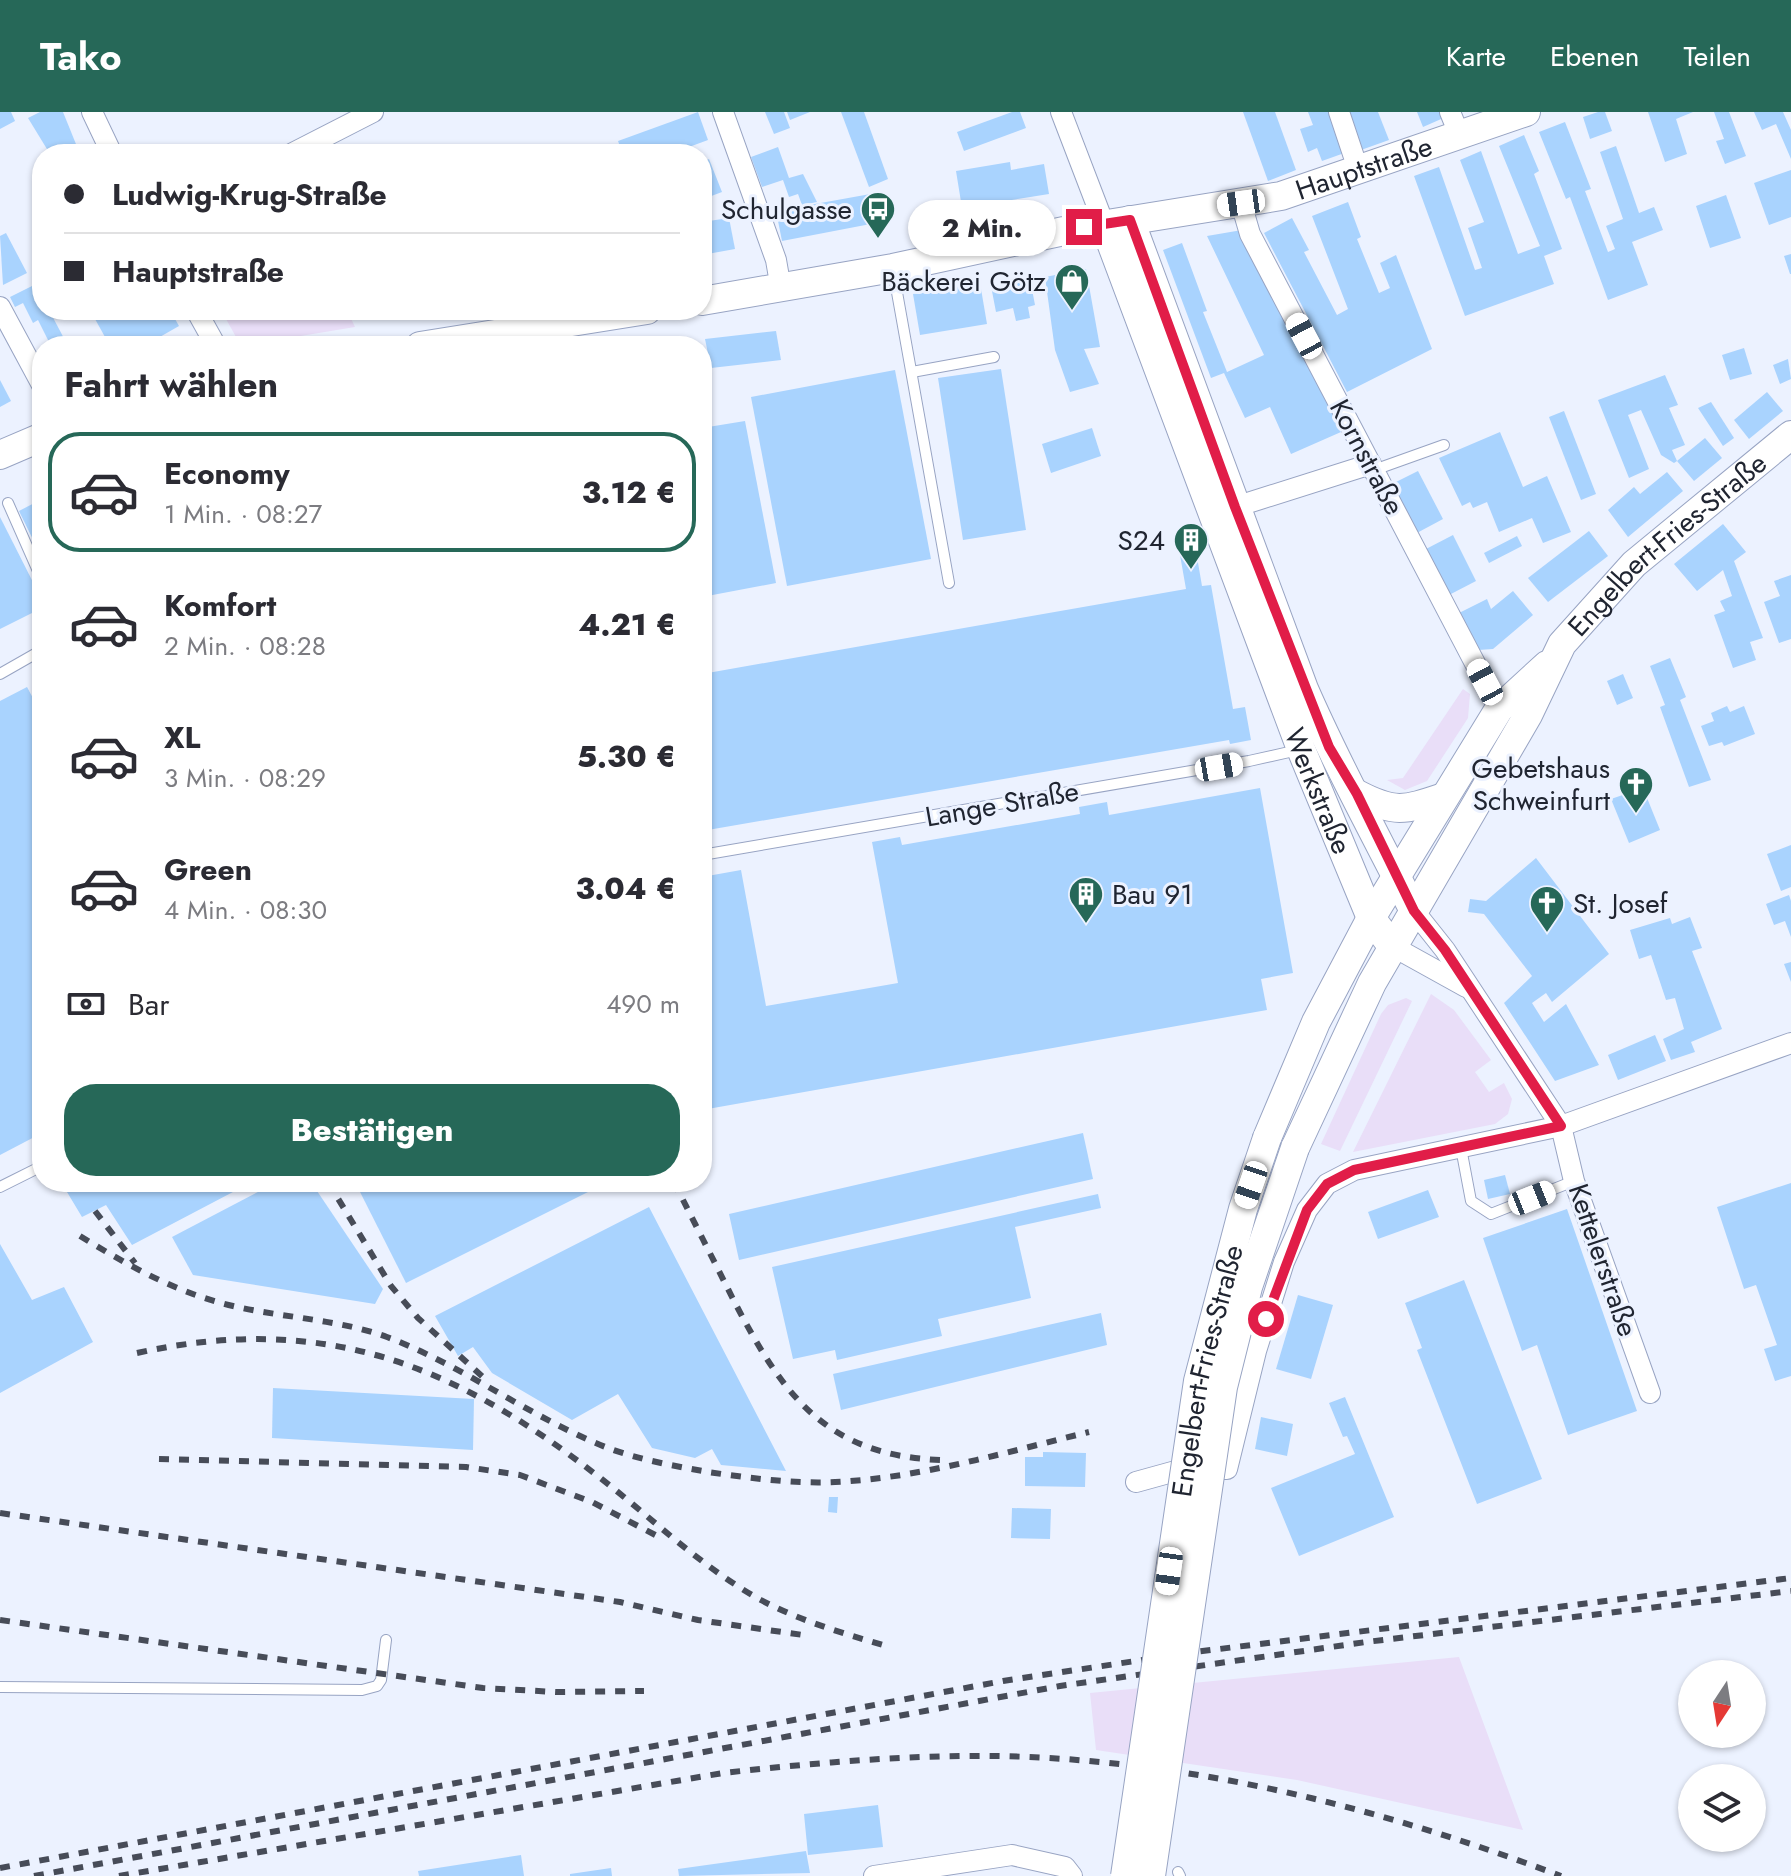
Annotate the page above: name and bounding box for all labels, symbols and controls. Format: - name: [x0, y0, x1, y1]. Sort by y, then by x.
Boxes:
- text: Tako: [40, 29, 122, 84]
- text: Karte: [1446, 36, 1506, 77]
- text: Ebenen: [1550, 36, 1640, 77]
- text: Teilen: [1684, 36, 1751, 77]
- street label: Hauptstraße: [1290, 125, 1438, 210]
- text: Ludwig-Krug-Straße: [112, 173, 387, 216]
- car: [1216, 188, 1266, 218]
- place label: Schulgasse: [721, 189, 852, 230]
- bus stop icon: Schulgasse: [859, 190, 897, 240]
- callout: 2 Min.: [908, 199, 1056, 255]
- text: 2 Min.: [942, 209, 1022, 247]
- route end: [1066, 209, 1102, 245]
- text: Hauptstraße: [112, 250, 284, 293]
- place label: Bäckerei Götz: [881, 261, 1046, 302]
- shop icon: Bäckerei Götz: [1053, 262, 1091, 312]
- car: [1282, 309, 1326, 363]
- text: Fahrt wählen: [64, 358, 278, 410]
- street label: Kornstraße: [1319, 392, 1415, 522]
- street label: Engelbert-Fries-Straße: [1558, 443, 1775, 645]
- text: Economy: [164, 452, 290, 495]
- icon: car: [68, 456, 140, 528]
- text: 3.12 €: [582, 471, 676, 514]
- text: 1 Min. · 08:27: [164, 495, 322, 533]
- place label: S24: [1117, 520, 1165, 561]
- building icon: S24: [1172, 521, 1210, 571]
- text: Komfort: [164, 584, 276, 627]
- icon: car: [68, 588, 140, 660]
- text: 4.21 €: [579, 603, 676, 646]
- text: 2 Min. · 08:28: [164, 627, 326, 665]
- car: [1463, 655, 1507, 709]
- text: XL: [164, 716, 200, 759]
- icon: car: [68, 720, 140, 792]
- street label: Werkstraße: [1274, 722, 1363, 860]
- text: 5.30 €: [577, 735, 676, 778]
- place label: Gebetshaus Schweinfurt: [1471, 748, 1610, 821]
- car: [1193, 751, 1245, 783]
- text: 3 Min. · 08:29: [164, 759, 326, 797]
- church icon: Gebetshaus Schweinfurt: [1617, 765, 1655, 815]
- street label: Lange Straße: [922, 770, 1082, 838]
- text: Green: [164, 848, 252, 891]
- icon: car: [68, 852, 140, 924]
- text: 3.04 €: [576, 867, 676, 910]
- place label: Bau 91: [1112, 874, 1193, 915]
- building icon: Bau 91: [1067, 875, 1105, 925]
- place label: St. Josef: [1573, 883, 1669, 924]
- church icon: St. Josef: [1528, 884, 1566, 934]
- text: 4 Min. · 08:30: [164, 891, 327, 929]
- icon: cash: [64, 982, 108, 1026]
- text: Bar: [128, 983, 169, 1026]
- text: 490 m: [606, 985, 680, 1023]
- button: Bestätigen: [64, 1084, 680, 1176]
- car: [1232, 1158, 1270, 1212]
- car: [1505, 1178, 1559, 1218]
- street label: Kettelerstraße: [1558, 1178, 1648, 1342]
- street label: Engelbert-Fries-Straße: [1161, 1240, 1253, 1500]
- route start: [1248, 1301, 1284, 1337]
- car: [1154, 1546, 1184, 1596]
- north arrow: [1678, 1660, 1766, 1748]
- map controls: [1678, 1660, 1766, 1852]
- button: layers: [1678, 1764, 1766, 1852]

